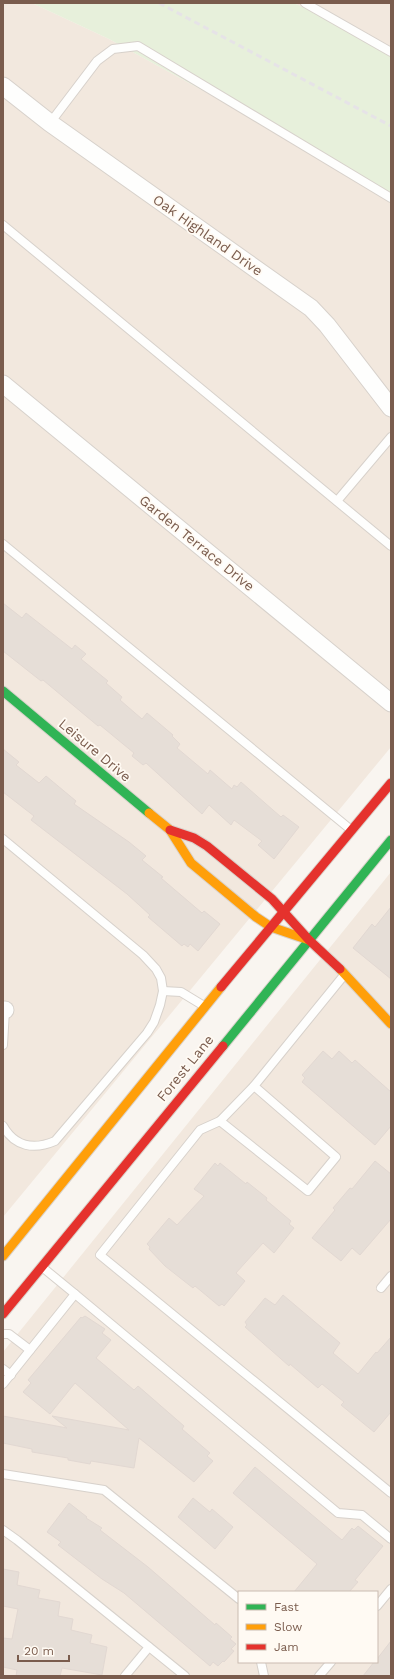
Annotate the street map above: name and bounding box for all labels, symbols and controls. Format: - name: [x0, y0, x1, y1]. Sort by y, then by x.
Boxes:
- street label: Oak Highland Drive: [150, 191, 266, 279]
- street label: Garden Terrace Drive: [136, 492, 258, 594]
- street label: Leisure Drive: [56, 715, 134, 785]
- street label: Forest Lane: [153, 1032, 217, 1104]
- legend: [238, 1591, 378, 1663]
- text: Fast: [274, 1600, 299, 1614]
- text: Slow: [274, 1620, 302, 1634]
- scale bar: [18, 1637, 69, 1663]
- text: Jam: [274, 1640, 299, 1654]
- text: 20 m: [24, 1644, 54, 1658]

